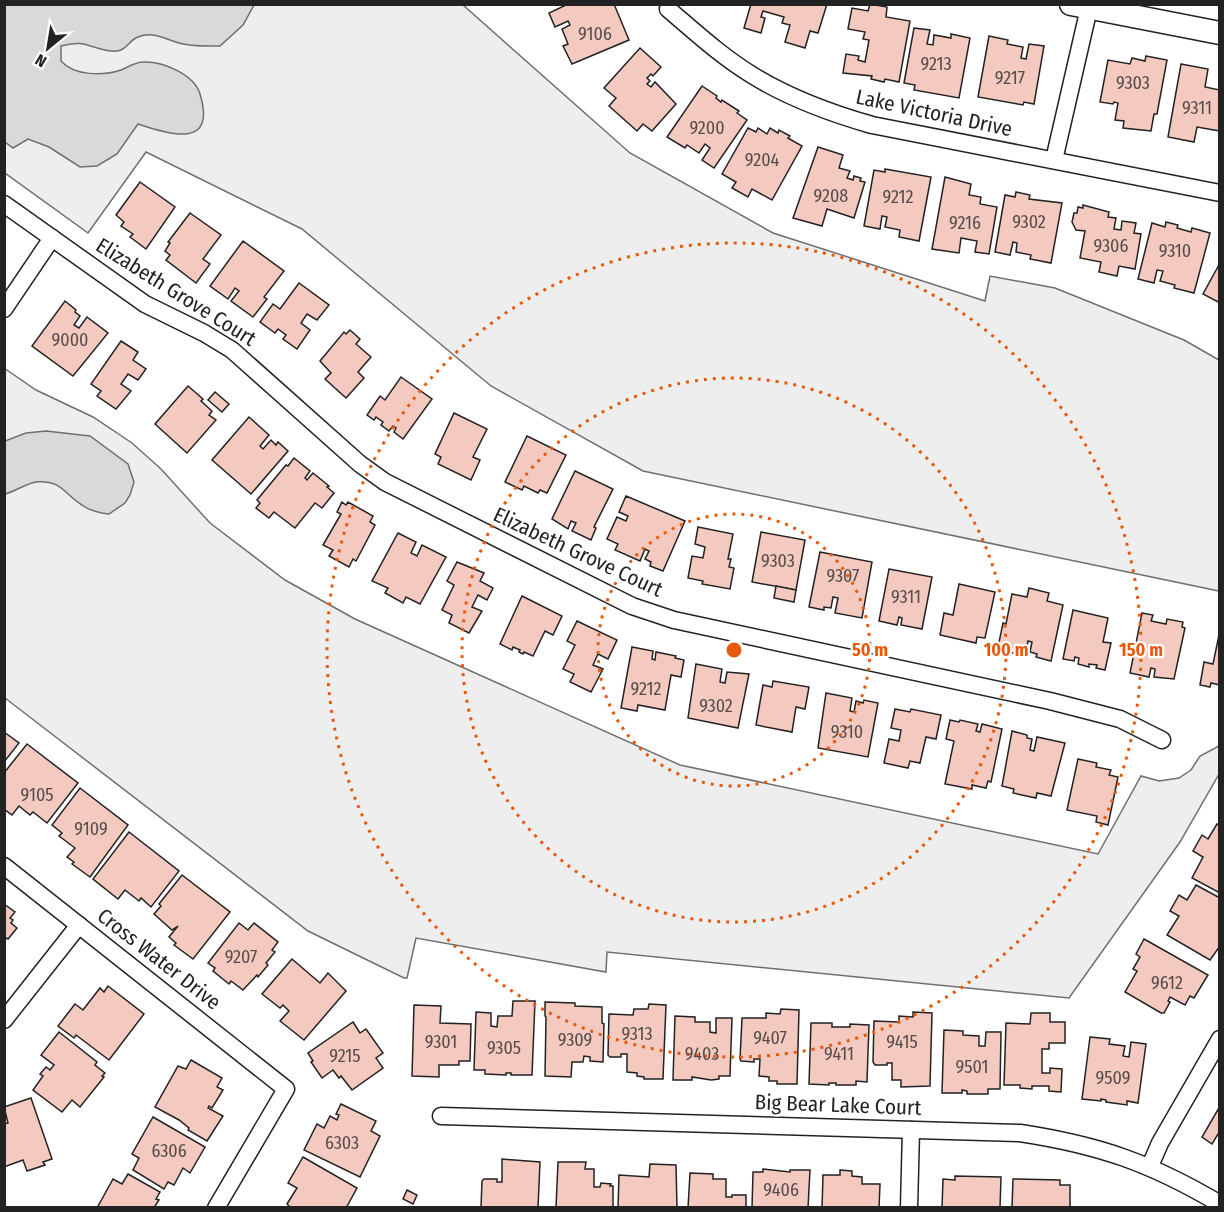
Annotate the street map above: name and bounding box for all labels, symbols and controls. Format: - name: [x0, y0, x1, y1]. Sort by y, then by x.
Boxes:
- north arrow: [18, 18, 78, 78]
- house number: 9106: [578, 23, 612, 45]
- text: N: [32, 50, 50, 71]
- house number: 9213: [920, 53, 952, 75]
- house number: 9217: [995, 67, 1025, 89]
- house number: 9303: [1116, 72, 1150, 94]
- street label: Lake Victoria Drive: [853, 84, 1015, 142]
- house number: 9311: [1182, 97, 1212, 119]
- house number: 9200: [689, 117, 725, 139]
- house number: 9204: [745, 149, 780, 171]
- house number: 9208: [814, 185, 848, 207]
- house number: 9212: [883, 186, 914, 208]
- house number: 9302: [1012, 211, 1046, 233]
- house number: 9216: [949, 212, 981, 234]
- street label: Elizabeth Grove Court: [91, 232, 261, 352]
- house number: 9306: [1094, 235, 1128, 257]
- house number: 9310: [1159, 240, 1191, 262]
- house number: 9000: [52, 329, 88, 351]
- street label: Elizabeth Grove Court: [489, 501, 667, 603]
- house number: 9303: [761, 550, 795, 572]
- house number: 9307: [827, 565, 859, 587]
- house number: 9311: [891, 586, 921, 608]
- text: 50 m: [852, 639, 888, 661]
- text: 100 m: [984, 639, 1028, 661]
- text: 150 m: [1119, 639, 1163, 661]
- centre of rings: [724, 640, 744, 660]
- house number: 9212: [631, 678, 662, 700]
- house number: 9302: [699, 695, 733, 717]
- house number: 9310: [831, 721, 863, 743]
- house number: 9105: [20, 784, 54, 806]
- house number: 9109: [74, 818, 108, 840]
- street label: Cross Water Drive: [92, 903, 226, 1015]
- house number: 9207: [225, 946, 257, 968]
- house number: 9612: [1151, 972, 1183, 994]
- house number: 9313: [621, 1023, 653, 1045]
- house number: 9407: [753, 1027, 787, 1049]
- house number: 9309: [558, 1029, 592, 1051]
- house number: 9301: [425, 1031, 457, 1053]
- house number: 9415: [886, 1031, 918, 1053]
- house number: 9305: [487, 1037, 521, 1059]
- house number: 9403: [685, 1043, 719, 1065]
- house number: 9411: [824, 1043, 854, 1065]
- house number: 9215: [329, 1045, 361, 1067]
- house number: 9501: [956, 1056, 988, 1078]
- house number: 9509: [1096, 1067, 1131, 1089]
- street label: Big Bear Lake Court: [754, 1089, 922, 1121]
- house number: 6303: [325, 1132, 359, 1154]
- house number: 6306: [151, 1140, 187, 1162]
- house number: 9406: [763, 1179, 799, 1201]

